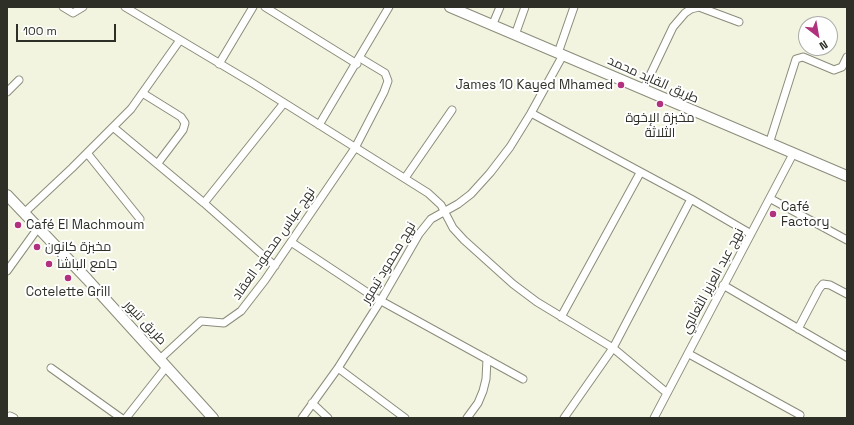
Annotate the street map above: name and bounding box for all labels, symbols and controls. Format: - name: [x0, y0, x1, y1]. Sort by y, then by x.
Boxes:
- scale bar: [18, 16, 118, 42]
- north arrow: [798, 16, 838, 56]
- text: 100 m: [23, 23, 57, 39]
- text: N: [817, 38, 830, 53]
- street label: طريق القايد محمد: [605, 53, 701, 107]
- place label: James 10 Kayed Mhamed: [455, 77, 613, 93]
- marker: James 10 Kayed Mhamed: [616, 80, 626, 90]
- marker: مخبزة الإخوة الثلاثة: [655, 99, 665, 109]
- place label: مخبزة الإخوة الثلاثة: [625, 110, 695, 141]
- street label: نهج عباس محمود العقاد: [229, 185, 319, 303]
- place label: Café Factory: [781, 199, 829, 230]
- marker: Café Factory: [768, 209, 778, 219]
- place label: Café El Machmoum: [26, 217, 144, 233]
- street label: نهج محمود تيمور: [358, 219, 420, 307]
- marker: Café El Machmoum: [13, 220, 23, 230]
- street label: نهج عبد العزيز الثعالبي: [679, 226, 747, 336]
- place label: مخبزة كانون: [45, 239, 111, 255]
- marker: مخبزة كانون: [32, 242, 42, 252]
- place label: جامع الباشا: [57, 256, 117, 272]
- marker: جامع الباشا: [44, 259, 54, 269]
- marker: Cotelette Grill: [63, 273, 73, 283]
- place label: Cotelette Grill: [26, 284, 110, 300]
- street label: طريق تنيور: [121, 298, 169, 348]

